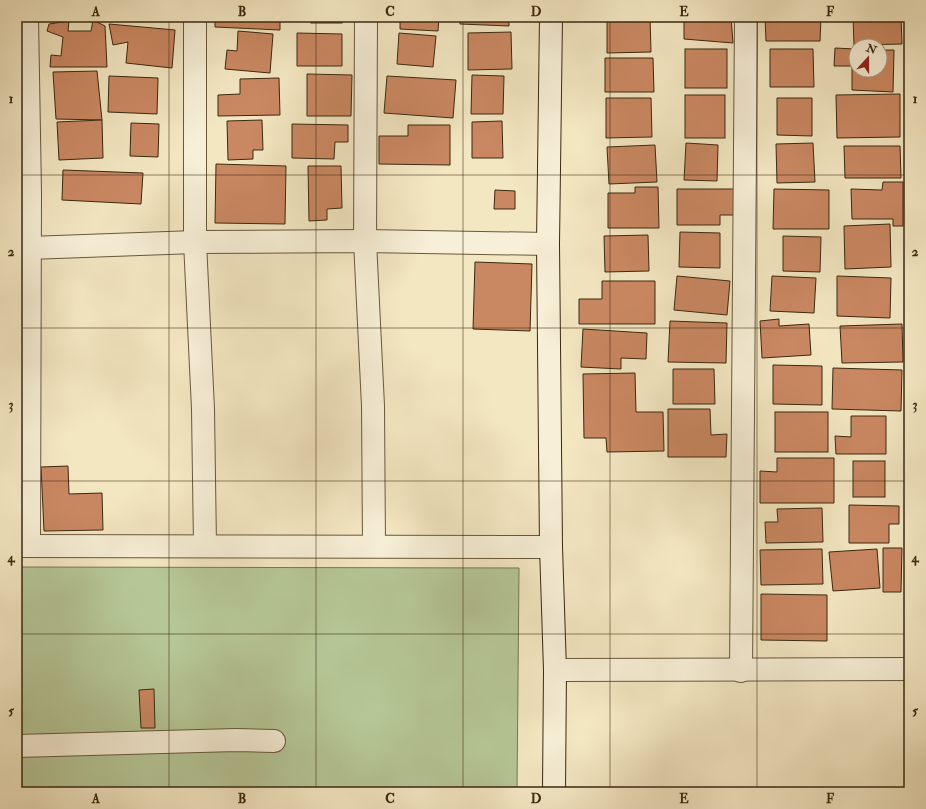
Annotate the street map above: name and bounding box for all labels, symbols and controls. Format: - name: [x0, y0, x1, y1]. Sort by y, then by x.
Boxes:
- text: A: [91, 4, 101, 20]
- text: B: [238, 4, 246, 20]
- text: C: [385, 4, 395, 20]
- text: D: [531, 4, 542, 20]
- text: E: [679, 4, 689, 20]
- text: F: [826, 4, 835, 20]
- north arrow: [848, 38, 888, 78]
- text: N: [864, 41, 879, 57]
- text: 1: [9, 91, 14, 107]
- text: 1: [913, 91, 918, 107]
- text: 2: [8, 244, 15, 260]
- text: 2: [912, 244, 919, 260]
- text: 3: [9, 397, 14, 413]
- text: 3: [913, 397, 918, 413]
- text: 4: [6, 550, 15, 566]
- text: 4: [910, 550, 919, 566]
- text: 5: [8, 703, 14, 719]
- text: 5: [912, 703, 918, 719]
- text: A: [91, 791, 101, 807]
- text: B: [238, 791, 246, 807]
- text: C: [385, 791, 395, 807]
- text: D: [531, 791, 542, 807]
- text: E: [679, 791, 689, 807]
- text: F: [826, 791, 835, 807]

